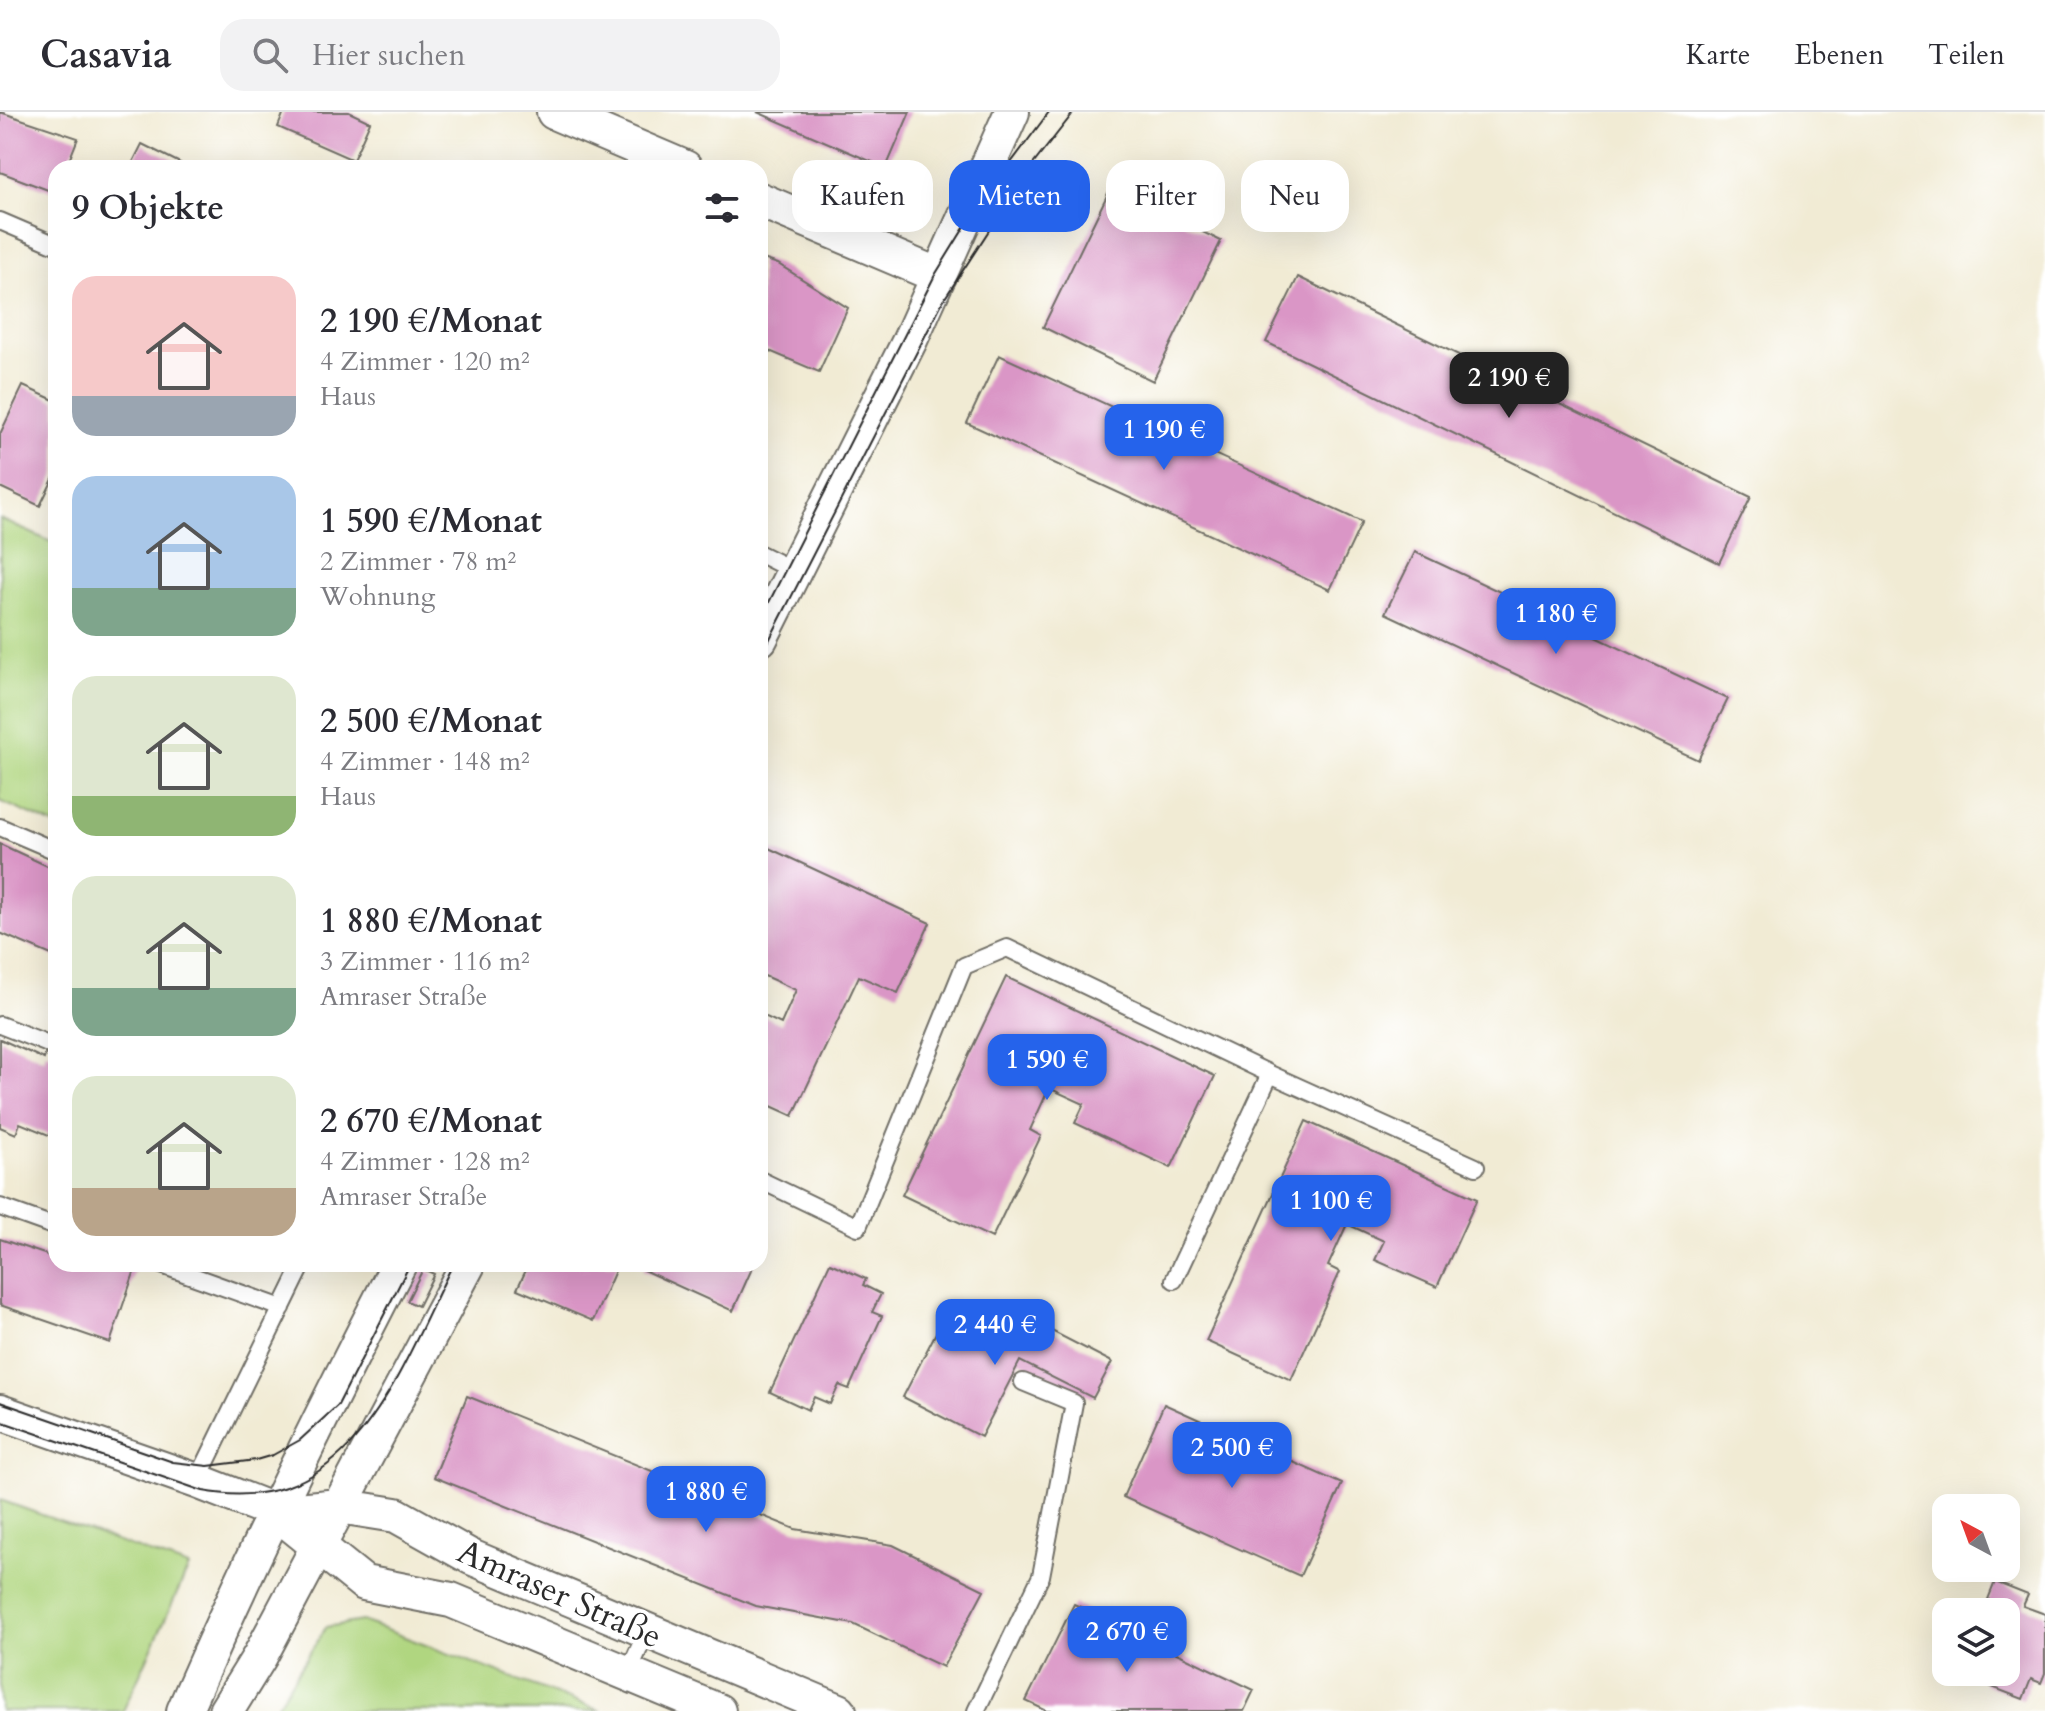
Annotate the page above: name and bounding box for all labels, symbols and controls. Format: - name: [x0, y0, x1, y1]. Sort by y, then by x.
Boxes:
- search box: [220, 19, 780, 91]
- text: Casavia: [40, 29, 172, 81]
- icon: search: [248, 33, 292, 77]
- text: Hier suchen: [312, 35, 465, 76]
- text: Karte: [1686, 36, 1751, 74]
- text: Ebenen: [1795, 36, 1884, 74]
- text: Teilen: [1928, 36, 2005, 74]
- chip: Kaufen: [792, 160, 933, 232]
- chip: Mieten: [949, 160, 1090, 232]
- chip: Filter: [1106, 160, 1225, 232]
- chip: Neu: [1241, 160, 1349, 232]
- text: 9 Objekte: [72, 185, 224, 231]
- icon: filters: [700, 186, 744, 230]
- text: 2 190 €/Monat: [320, 298, 542, 344]
- icon: home: [136, 308, 232, 404]
- text: 4 Zimmer · 120 m²: [320, 344, 530, 379]
- pin: 2 190 €: [1435, 352, 1583, 420]
- text: 2 190 €: [1468, 360, 1550, 395]
- text: Haus: [320, 379, 376, 414]
- pin: 1 190 €: [1090, 404, 1238, 472]
- text: 1 190 €: [1123, 412, 1205, 447]
- text: 1 590 €/Monat: [320, 498, 542, 544]
- icon: home: [136, 508, 232, 604]
- text: 2 Zimmer · 78 m²: [320, 544, 516, 579]
- text: Wohnung: [320, 579, 435, 614]
- pin: 1 180 €: [1482, 588, 1630, 656]
- text: 1 180 €: [1515, 596, 1597, 631]
- text: 2 500 €/Monat: [320, 698, 542, 744]
- icon: home: [136, 708, 232, 804]
- text: 4 Zimmer · 148 m²: [320, 744, 530, 779]
- text: Haus: [320, 779, 376, 814]
- text: 1 880 €/Monat: [320, 898, 542, 944]
- icon: home: [136, 908, 232, 1004]
- text: 3 Zimmer · 116 m²: [320, 944, 530, 979]
- text: Amraser Straße: [320, 979, 487, 1014]
- pin: 1 590 €: [973, 1034, 1121, 1102]
- text: 1 590 €: [1006, 1042, 1088, 1077]
- text: 2 670 €/Monat: [320, 1098, 542, 1144]
- icon: home: [136, 1108, 232, 1204]
- text: 4 Zimmer · 128 m²: [320, 1144, 530, 1179]
- pin: 1 100 €: [1257, 1175, 1405, 1243]
- text: Amraser Straße: [320, 1179, 487, 1214]
- text: 1 100 €: [1290, 1183, 1372, 1218]
- pin: 2 440 €: [921, 1299, 1069, 1367]
- text: 2 440 €: [954, 1307, 1036, 1342]
- pin: 2 500 €: [1158, 1422, 1306, 1490]
- text: 2 500 €: [1191, 1430, 1273, 1465]
- pin: 1 880 €: [632, 1466, 780, 1534]
- text: 1 880 €: [665, 1474, 747, 1509]
- north arrow: [1932, 1494, 2020, 1582]
- map controls: [1932, 1494, 2020, 1686]
- street label: Amraser Straße: [450, 1528, 669, 1659]
- button: layers: [1932, 1598, 2020, 1686]
- pin: 2 670 €: [1053, 1606, 1201, 1674]
- text: 2 670 €: [1086, 1614, 1168, 1649]

